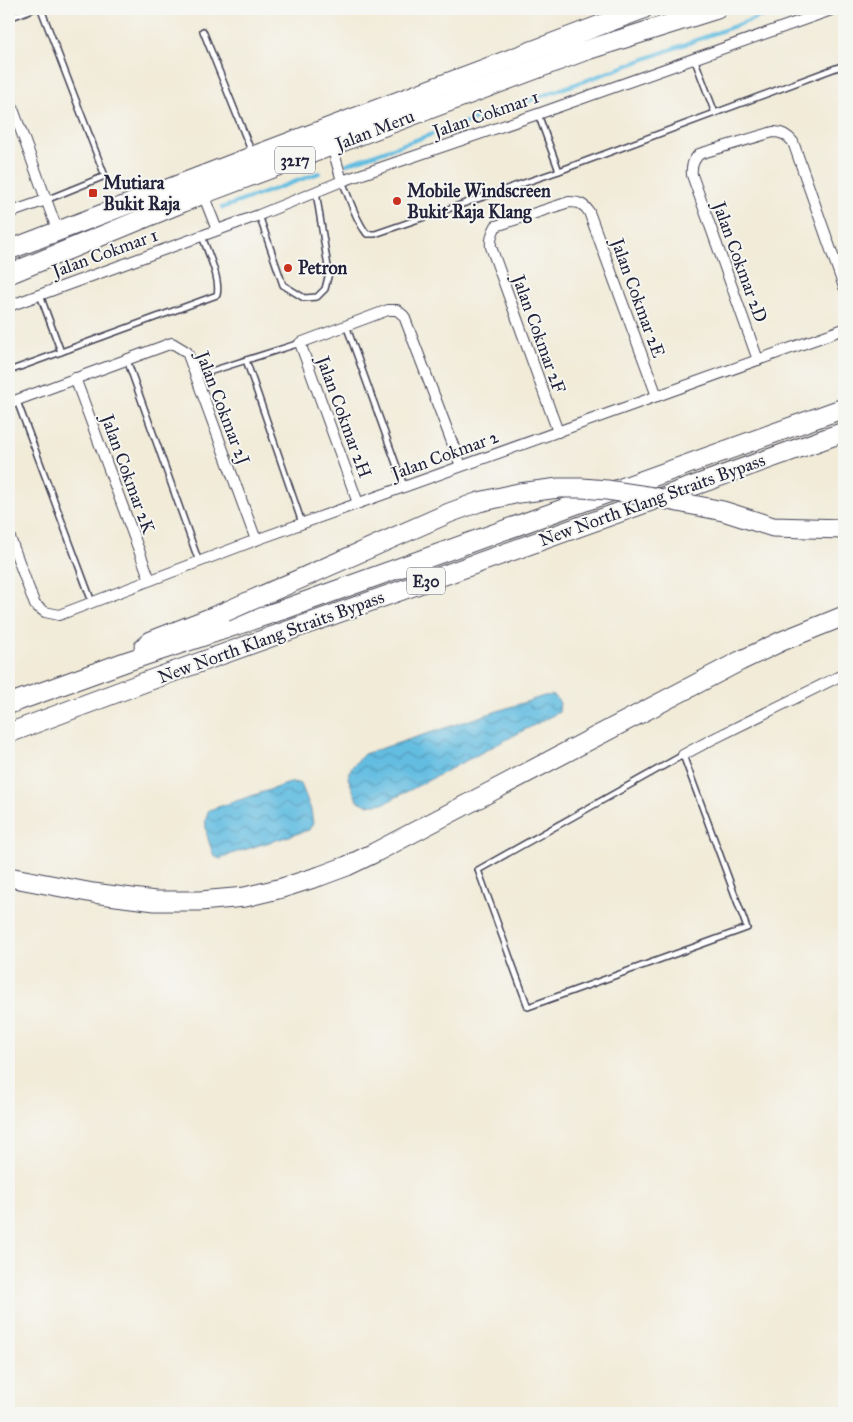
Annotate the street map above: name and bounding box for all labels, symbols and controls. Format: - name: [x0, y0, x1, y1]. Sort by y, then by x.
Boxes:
- street label: Jalan Cokmar 1: [428, 86, 542, 144]
- street label: Jalan Meru: [331, 105, 418, 157]
- road number: 3217: [275, 146, 315, 174]
- place label: Mutiara Bukit Raja: [103, 172, 181, 216]
- place label: Mobile Windscreen Bukit Raja Klang: [407, 180, 551, 224]
- marker: Mutiara Bukit Raja: [87, 187, 99, 199]
- marker: Mobile Windscreen Bukit Raja Klang: [391, 195, 403, 207]
- street label: Jalan Cokmar 2D: [706, 197, 772, 326]
- street label: Jalan Cokmar 1: [47, 224, 161, 284]
- street label: Jalan Cokmar 2E: [605, 233, 670, 361]
- place label: Petron: [298, 257, 348, 279]
- marker: Petron: [282, 262, 294, 274]
- street label: Jalan Cokmar 2F: [506, 270, 571, 397]
- street label: Jalan Cokmar 2J: [190, 346, 255, 469]
- street label: Jalan Cokmar 2H: [310, 351, 376, 481]
- street label: Jalan Cokmar 2K: [95, 409, 160, 538]
- street label: Jalan Cokmar 2: [387, 425, 502, 486]
- street label: New North Klang Straits Bypass: [536, 449, 769, 552]
- road number: E30: [407, 568, 445, 594]
- street label: New North Klang Straits Bypass: [155, 586, 388, 689]

